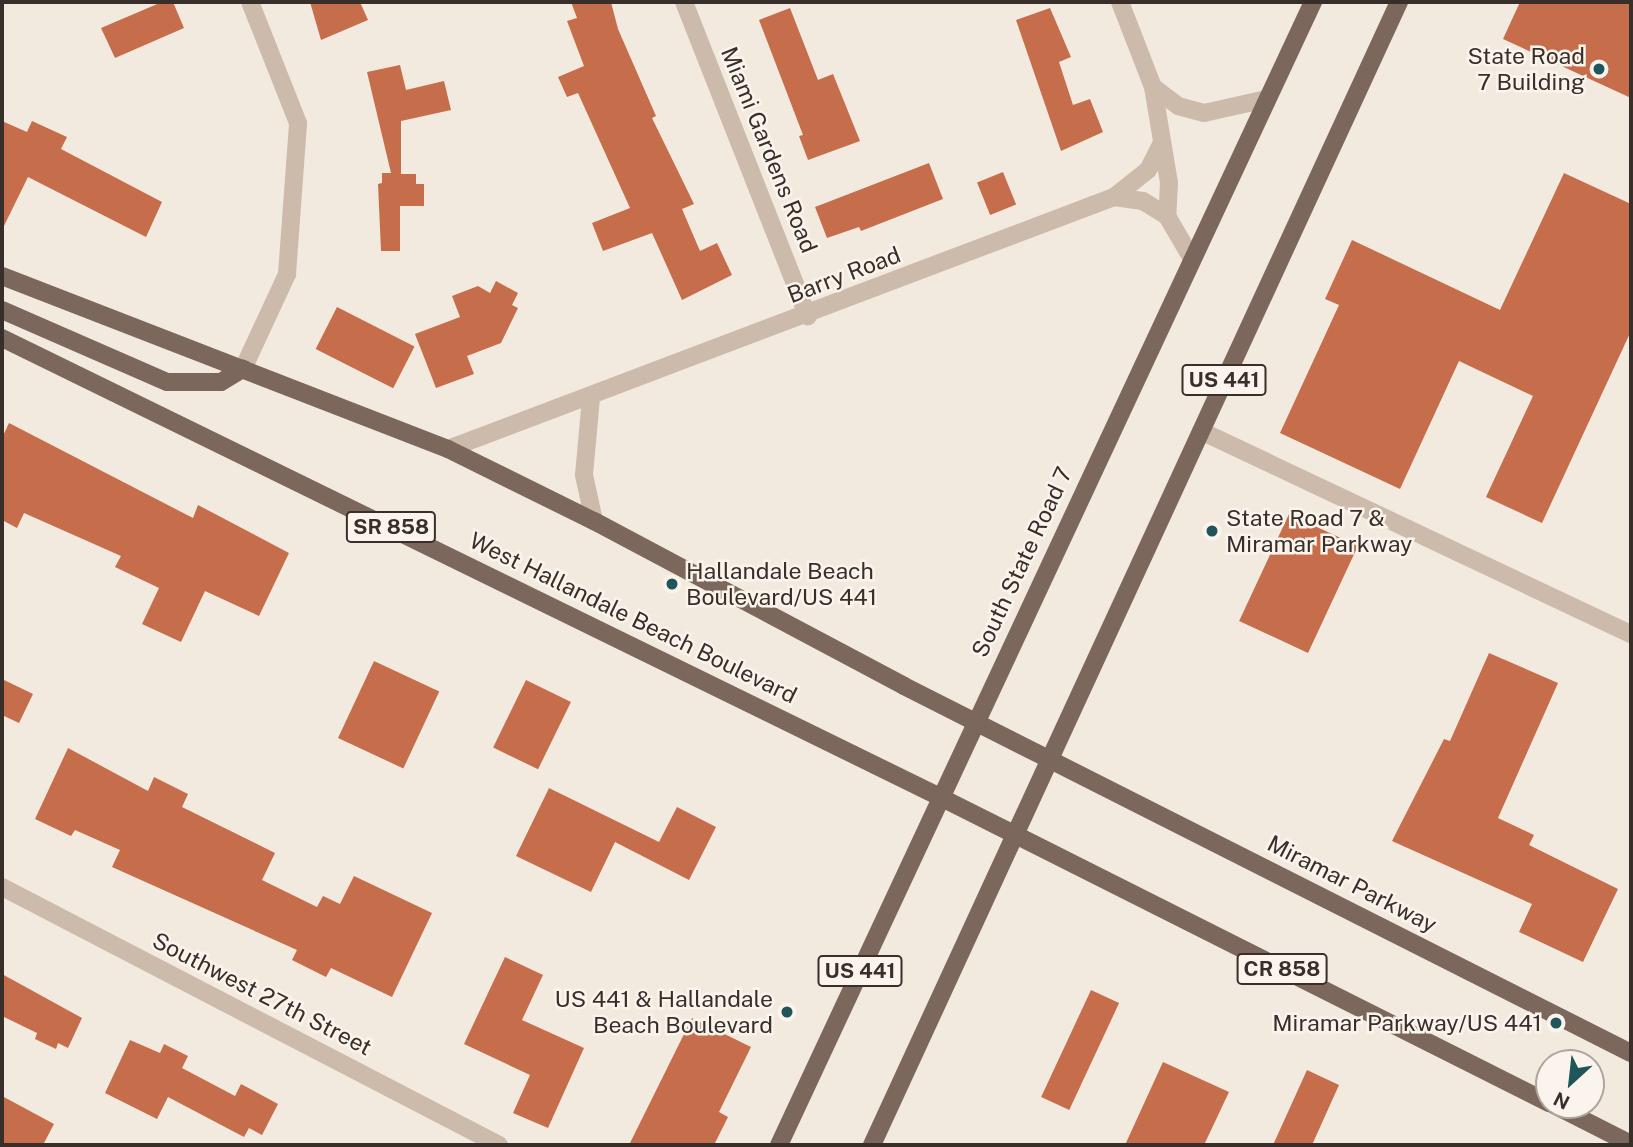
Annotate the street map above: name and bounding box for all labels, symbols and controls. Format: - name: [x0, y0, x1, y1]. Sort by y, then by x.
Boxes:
- place label: State Road 7 Building: [1467, 42, 1585, 96]
- street label: Miami Gardens Road: [715, 43, 823, 257]
- marker: State Road 7 Building: [1591, 61, 1607, 77]
- street label: Barry Road: [784, 241, 904, 309]
- road number: US 441: [1180, 362, 1268, 398]
- street label: South State Road 7: [966, 463, 1078, 661]
- place label: State Road 7 & Miramar Parkway: [1226, 504, 1412, 558]
- road number: SR 858: [346, 510, 436, 544]
- marker: State Road 7 & Miramar Parkway: [1204, 523, 1220, 539]
- street label: West Hallandale Beach Boulevard: [465, 526, 801, 710]
- place label: Hallandale Beach Boulevard/US 441: [686, 557, 877, 611]
- marker: Hallandale Beach Boulevard/US 441: [664, 576, 680, 592]
- street label: Miramar Parkway: [1263, 829, 1441, 939]
- street label: Southwest 27th Street: [148, 927, 376, 1061]
- road number: CR 858: [1236, 951, 1328, 986]
- road number: US 441: [816, 954, 904, 988]
- place label: US 441 & Hallandale Beach Boulevard: [555, 985, 773, 1039]
- marker: US 441 & Hallandale Beach Boulevard: [779, 1004, 795, 1020]
- place label: Miramar Parkway/US 441: [1272, 1009, 1542, 1037]
- marker: Miramar Parkway/US 441: [1548, 1015, 1564, 1031]
- north arrow: [1535, 1049, 1605, 1119]
- text: N: [1550, 1088, 1573, 1114]

